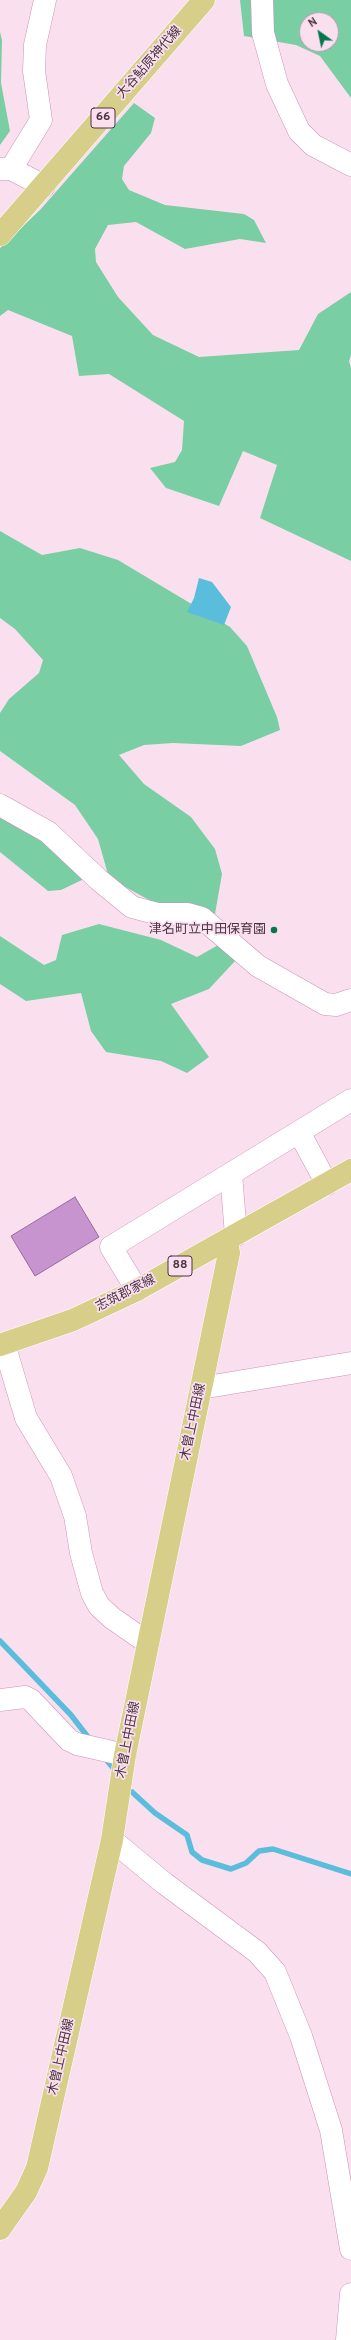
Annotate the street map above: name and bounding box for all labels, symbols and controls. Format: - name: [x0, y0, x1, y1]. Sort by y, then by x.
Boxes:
- north arrow: [299, 12, 339, 52]
- text: N: [306, 15, 320, 31]
- street label: 大谷鮎原神代線: [114, 24, 186, 102]
- road number: 66: [91, 108, 115, 128]
- place label: 津名町立中田保育園: [149, 922, 266, 938]
- marker: 津名町立中田保育園: [269, 925, 279, 935]
- road number: 88: [168, 1256, 192, 1276]
- street label: 志筑郡家線: [94, 1272, 158, 1316]
- street label: 木曽上中田線: [178, 1382, 210, 1462]
- street label: 木曽上中田線: [114, 1700, 144, 1780]
- street label: 木曽上中田線: [46, 2017, 78, 2097]

